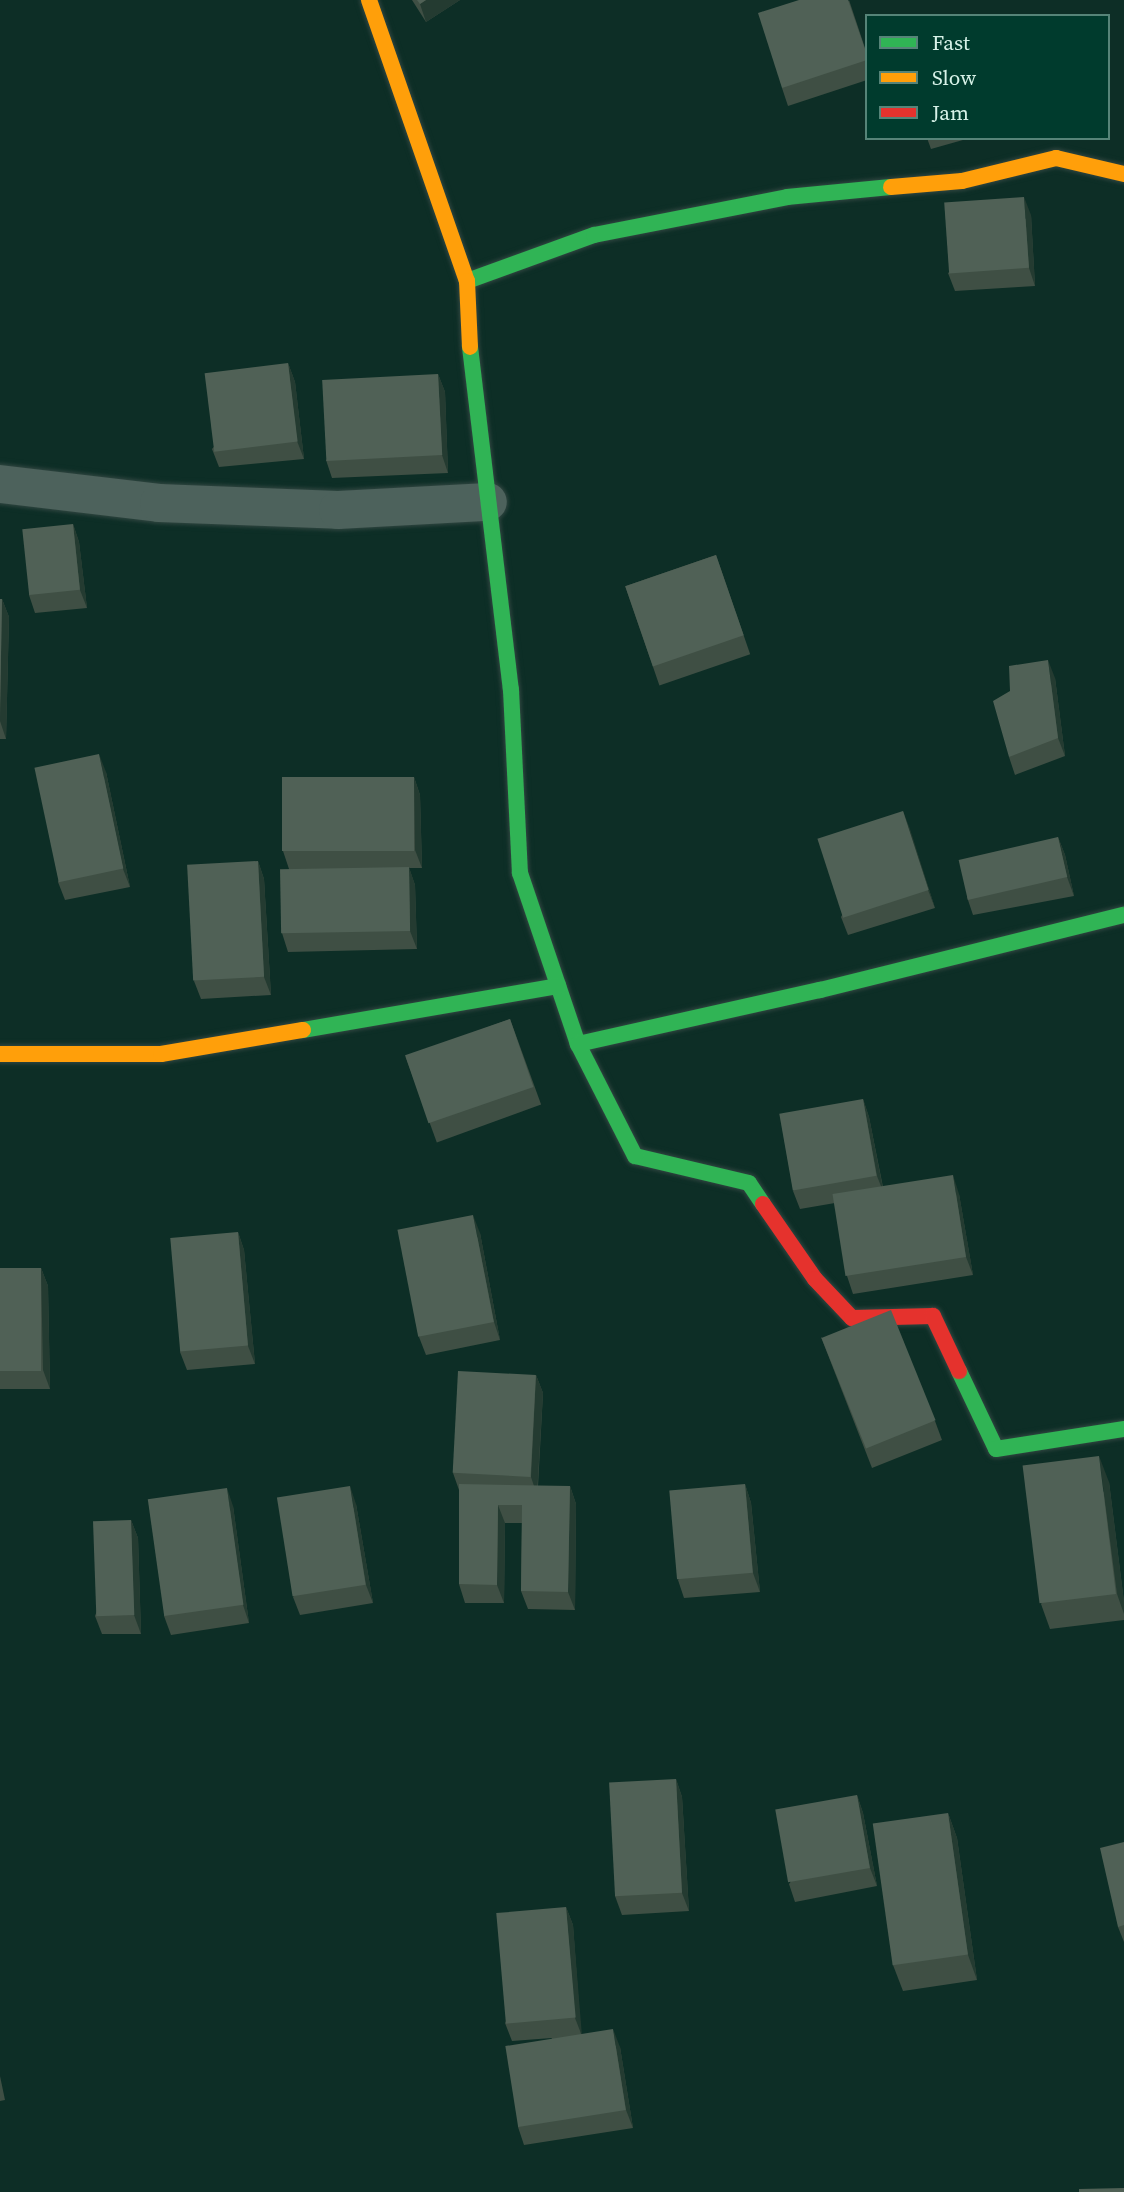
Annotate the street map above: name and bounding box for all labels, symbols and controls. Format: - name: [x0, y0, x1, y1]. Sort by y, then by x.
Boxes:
- legend: [865, 14, 1110, 140]
- text: Fast: [932, 28, 970, 57]
- text: Slow: [932, 63, 976, 92]
- text: Jam: [932, 98, 969, 127]

